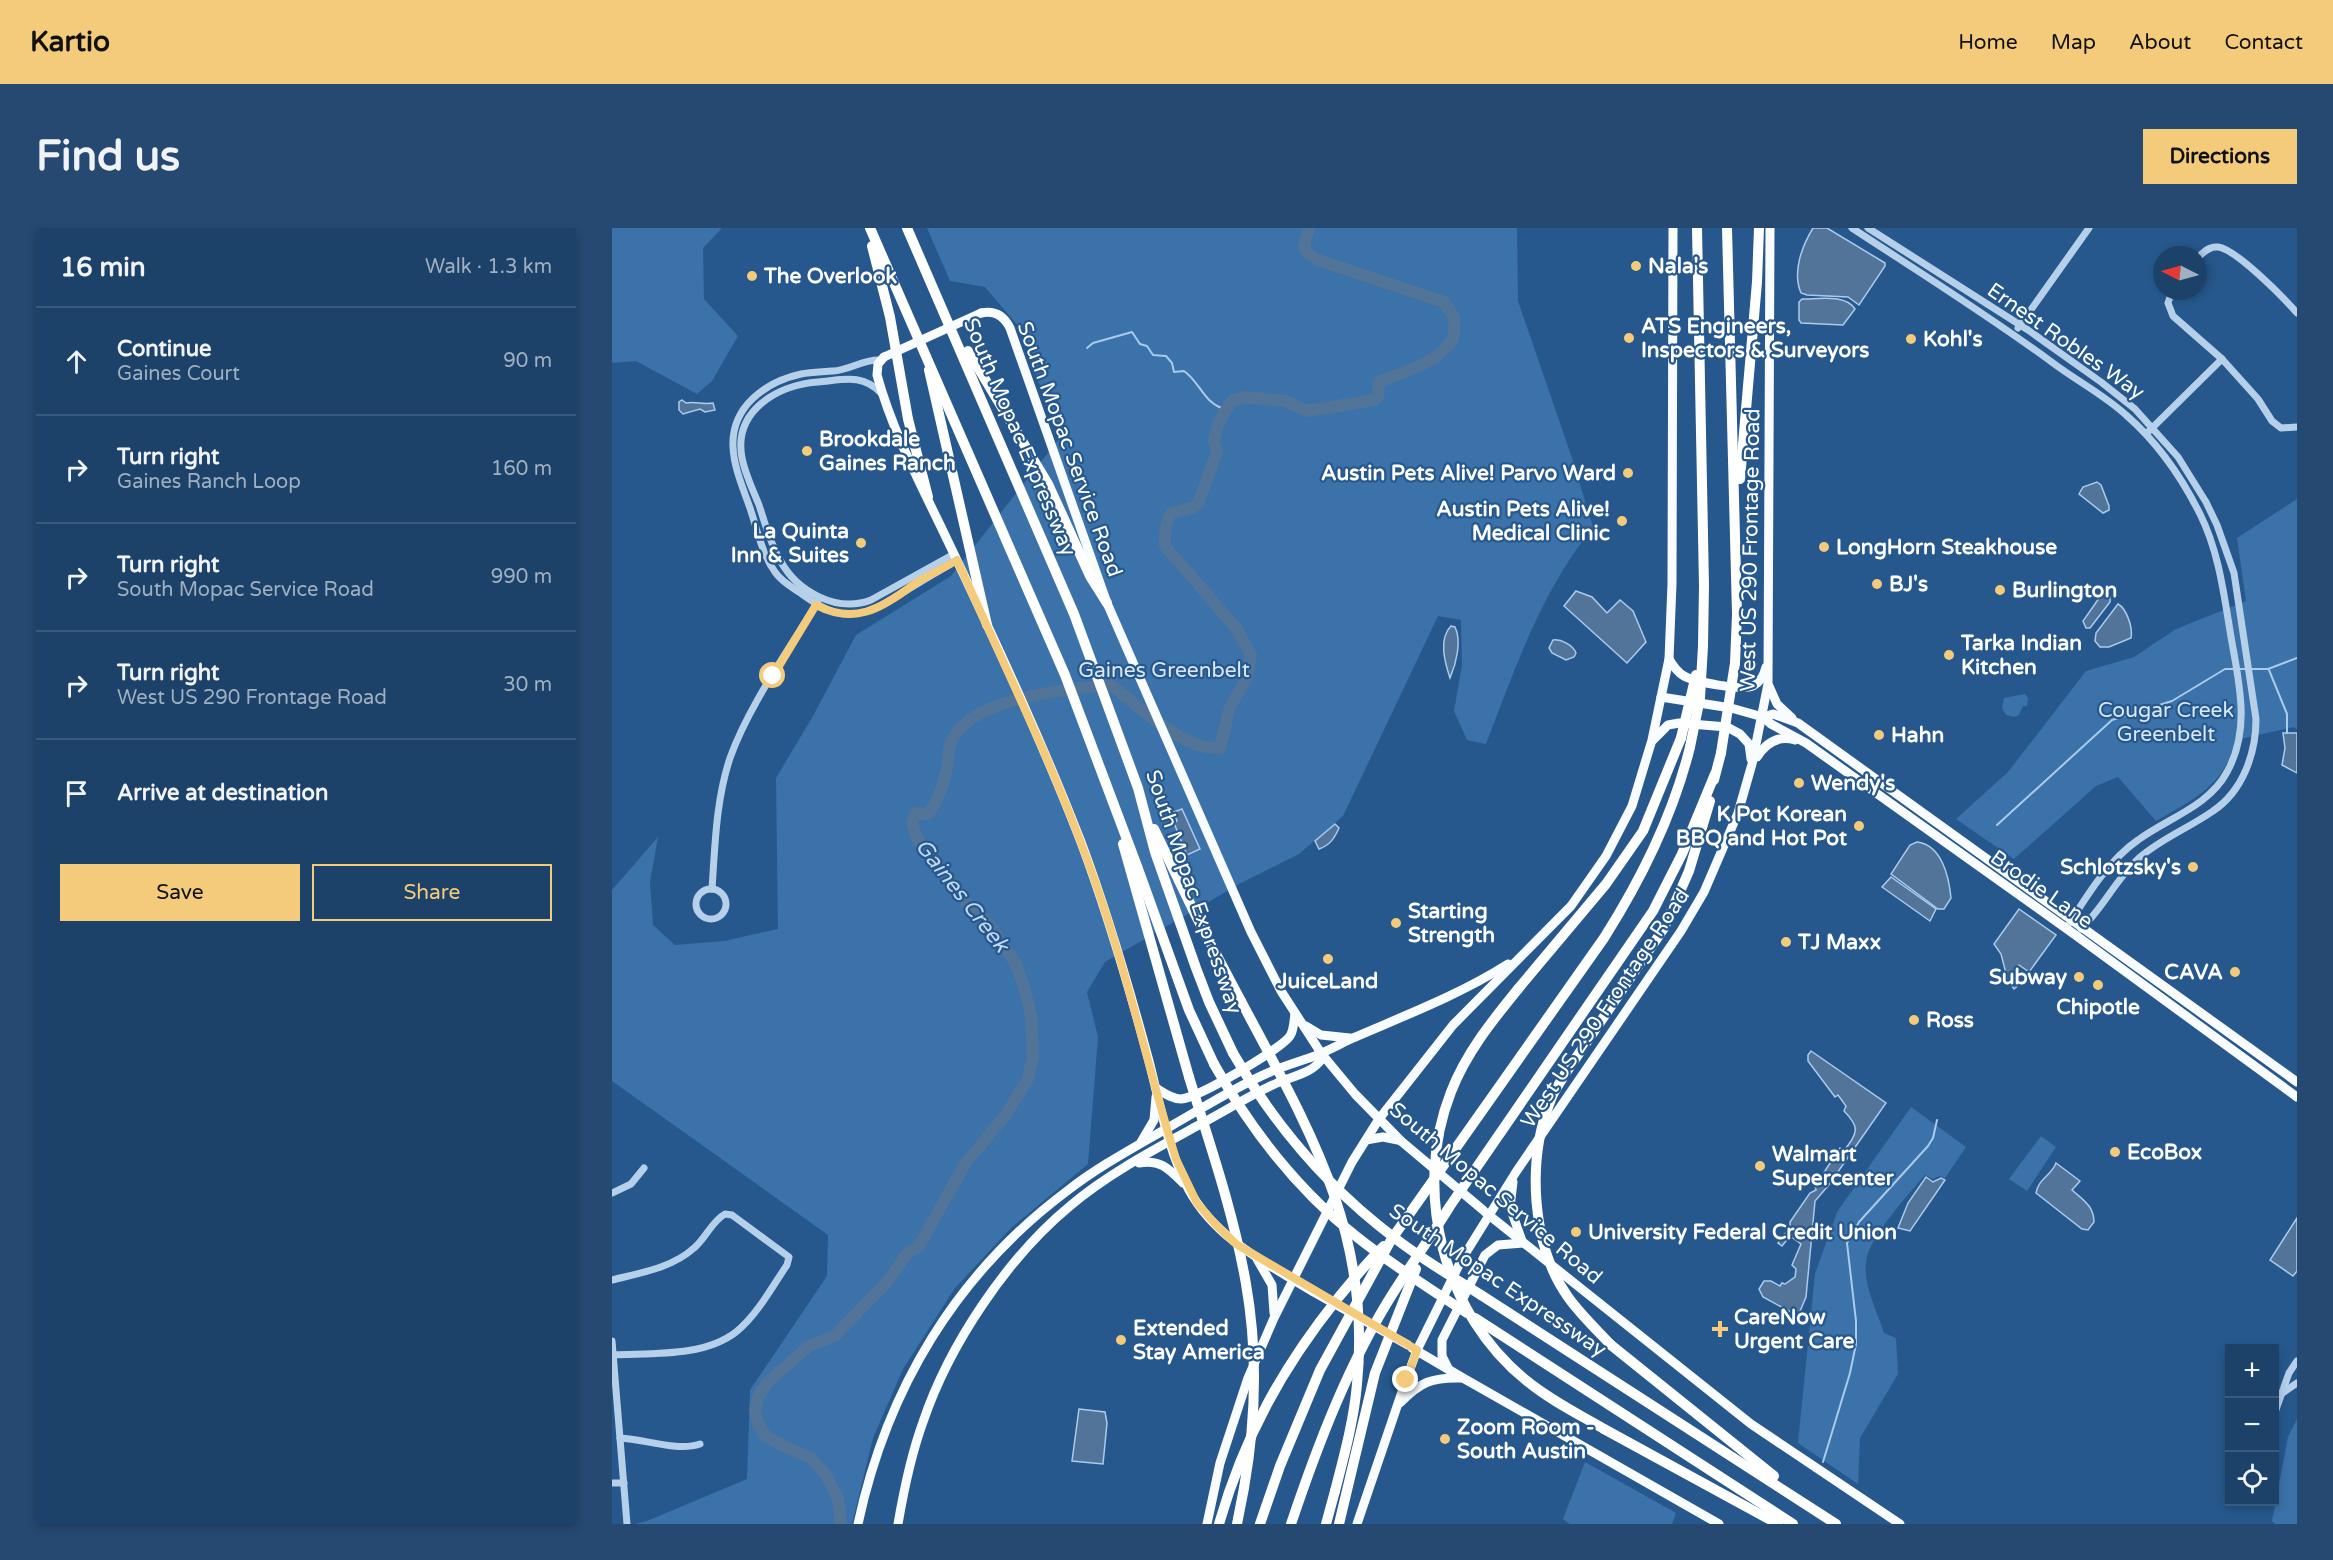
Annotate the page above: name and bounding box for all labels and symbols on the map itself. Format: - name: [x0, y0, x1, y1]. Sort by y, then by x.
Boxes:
- north arrow: [2153, 246, 2207, 300]
- place label: Nala's: [1648, 254, 1708, 279]
- marker: Nala's: [1629, 259, 1643, 273]
- place label: The Overlook: [763, 264, 898, 289]
- marker: The Overlook: [745, 269, 759, 283]
- street label: Ernest Robles Way: [1982, 278, 2149, 405]
- street label: South Mopac Expressway: [958, 314, 1081, 560]
- place label: ATS Engineers, Inspectors & Surveyors: [1641, 314, 1869, 363]
- street label: South Mopac Service Road: [1012, 318, 1127, 580]
- place label: Kohl's: [1923, 327, 1983, 352]
- marker: ATS Engineers, Inspectors & Surveyors: [1622, 331, 1636, 345]
- marker: Kohl's: [1904, 332, 1918, 346]
- street label: West US 290 Frontage Road: [1736, 408, 1765, 692]
- place label: Brookdale Gaines Ranch: [819, 427, 956, 476]
- marker: Brookdale Gaines Ranch: [800, 444, 814, 458]
- place label: Austin Pets Alive! Parvo Ward: [1321, 461, 1616, 486]
- marker: Austin Pets Alive! Parvo Ward: [1621, 466, 1635, 480]
- place label: Austin Pets Alive! Medical Clinic: [1436, 497, 1610, 546]
- marker: Austin Pets Alive! Medical Clinic: [1615, 514, 1629, 528]
- place label: La Quinta Inn & Suites: [731, 519, 849, 568]
- place label: LongHorn Steakhouse: [1836, 535, 2057, 560]
- marker: La Quinta Inn & Suites: [854, 536, 868, 550]
- marker: LongHorn Steakhouse: [1817, 540, 1831, 554]
- place label: BJ's: [1889, 572, 1928, 597]
- marker: BJ's: [1870, 577, 1884, 591]
- place label: Burlington: [2012, 578, 2117, 603]
- marker: Burlington: [1993, 583, 2007, 597]
- place label: Tarka Indian Kitchen: [1960, 631, 2082, 680]
- marker: Tarka Indian Kitchen: [1942, 648, 1956, 662]
- park label: Gaines Greenbelt: [1078, 658, 1250, 683]
- route start: [759, 662, 785, 688]
- park label: Cougar Creek Greenbelt: [2098, 698, 2234, 747]
- place label: Hahn: [1891, 723, 1944, 748]
- marker: Hahn: [1872, 728, 1886, 742]
- street label: South Mopac Expressway: [1140, 767, 1247, 1017]
- place label: Wendy's: [1811, 771, 1895, 796]
- marker: Wendy's: [1792, 776, 1806, 790]
- place label: K Pot Korean BBQ and Hot Pot: [1676, 802, 1847, 851]
- marker: K Pot Korean BBQ and Hot Pot: [1852, 819, 1866, 833]
- water label: Gaines Creek: [910, 834, 1016, 959]
- street label: Brodie Lane: [1986, 845, 2098, 934]
- place label: Schlotzsky's: [2060, 855, 2181, 880]
- marker: Schlotzsky's: [2186, 860, 2200, 874]
- street label: West US 290 Frontage Road: [1516, 884, 1695, 1133]
- place label: Starting Strength: [1408, 899, 1495, 948]
- marker: Starting Strength: [1389, 916, 1403, 930]
- place label: TJ Maxx: [1797, 930, 1881, 955]
- marker: TJ Maxx: [1779, 935, 1793, 949]
- marker: JuiceLand: [1321, 952, 1335, 966]
- place label: CAVA: [2164, 960, 2223, 985]
- place label: Subway: [1989, 965, 2068, 990]
- marker: CAVA: [2228, 965, 2242, 979]
- place label: JuiceLand: [1277, 969, 1378, 994]
- marker: Subway: [2072, 970, 2086, 984]
- marker: Chipotle: [2091, 978, 2105, 992]
- place label: Chipotle: [2056, 995, 2140, 1020]
- place label: Ross: [1926, 1008, 1974, 1033]
- marker: Ross: [1907, 1013, 1921, 1027]
- street label: South Mopac Service Road: [1384, 1097, 1607, 1290]
- place label: EcoBox: [2127, 1140, 2202, 1165]
- place label: Walmart Supercenter: [1772, 1142, 1895, 1191]
- marker: EcoBox: [2108, 1145, 2122, 1159]
- marker: Walmart Supercenter: [1753, 1159, 1767, 1173]
- street label: South Mopac Expressway: [1384, 1198, 1611, 1362]
- place label: University Federal Credit Union: [1588, 1220, 1897, 1245]
- marker: University Federal Credit Union: [1569, 1225, 1583, 1239]
- place label: CareNow Urgent Care: [1734, 1305, 1855, 1354]
- place label: Extended Stay America: [1133, 1316, 1265, 1365]
- marker: CareNow Urgent Care: [1711, 1320, 1729, 1338]
- marker: Extended Stay America: [1114, 1333, 1128, 1347]
- route end: [1392, 1366, 1418, 1392]
- place label: Zoom Room - South Austin: [1457, 1415, 1594, 1464]
- marker: Zoom Room - South Austin: [1438, 1432, 1452, 1446]

